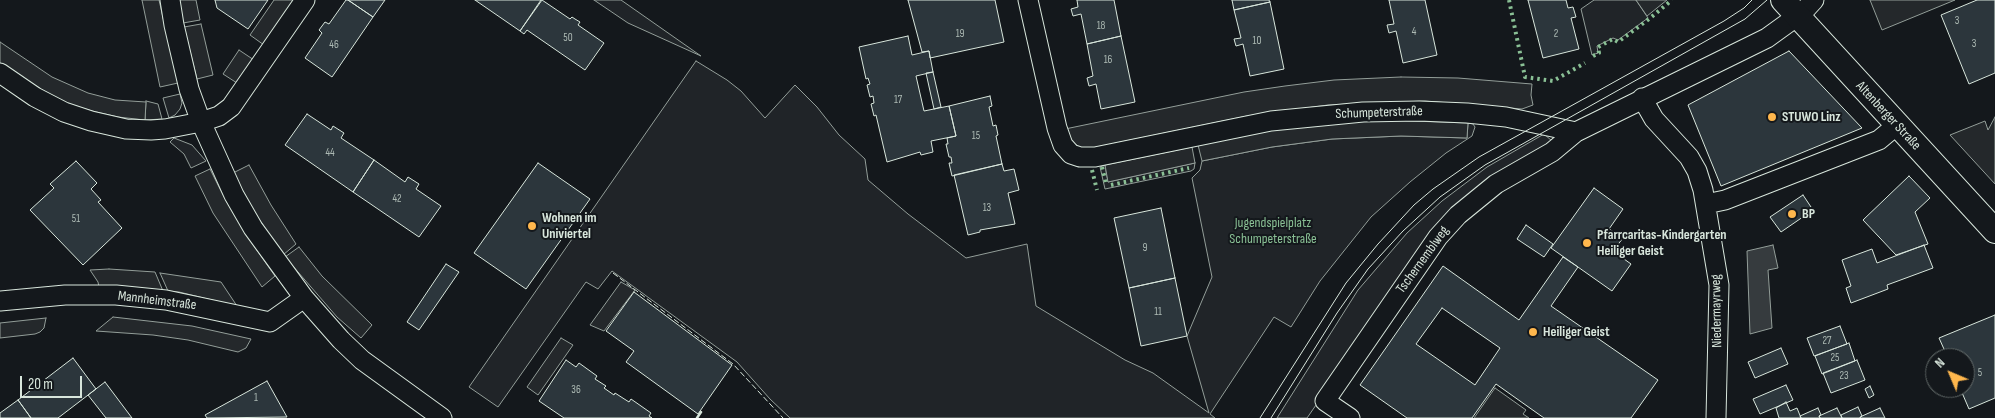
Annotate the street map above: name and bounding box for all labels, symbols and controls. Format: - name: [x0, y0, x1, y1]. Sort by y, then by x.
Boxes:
- house number: 3: [1955, 14, 1959, 28]
- house number: 18: [1097, 19, 1105, 33]
- house number: 4: [1412, 25, 1416, 39]
- house number: 19: [956, 27, 964, 41]
- house number: 2: [1554, 27, 1558, 41]
- house number: 50: [563, 31, 573, 45]
- house number: 10: [1253, 34, 1261, 48]
- house number: 3: [1972, 37, 1976, 51]
- house number: 46: [329, 38, 339, 52]
- house number: 16: [1104, 53, 1112, 67]
- street label: Altenberger Straße: [1852, 78, 1924, 154]
- house number: 17: [894, 93, 902, 107]
- street label: Schumpeterstraße: [1335, 103, 1423, 123]
- place label: STUWO Linz: [1782, 109, 1841, 125]
- marker: STUWO Linz: [1766, 111, 1778, 123]
- house number: 15: [972, 129, 980, 143]
- house number: 44: [325, 146, 335, 160]
- house number: 42: [392, 192, 402, 206]
- house number: 13: [983, 201, 991, 215]
- place label: BP: [1802, 206, 1815, 222]
- marker: BP: [1786, 208, 1798, 220]
- place label: Wohnen im Univiertel: [542, 210, 597, 242]
- house number: 51: [72, 212, 80, 226]
- park label: Jugendspielplatz Schumpeterstraße: [1229, 215, 1317, 248]
- marker: Wohnen im Univiertel: [526, 220, 538, 232]
- street label: Tschernemblweg: [1393, 223, 1453, 297]
- place label: Pfarrcaritas-Kindergarten Heiliger Geist: [1597, 227, 1727, 260]
- marker: Pfarrcaritas-Kindergarten Heiliger Geist: [1581, 237, 1593, 249]
- house number: 9: [1143, 241, 1147, 255]
- street label: Niedermayrweg: [1708, 274, 1726, 348]
- street label: Mannheimstraße: [117, 288, 197, 314]
- house number: 11: [1154, 305, 1162, 319]
- place label: Heiliger Geist: [1543, 324, 1610, 340]
- marker: Heiliger Geist: [1527, 326, 1539, 338]
- house number: 27: [1823, 334, 1831, 348]
- north arrow: [1925, 348, 1975, 398]
- house number: 25: [1831, 351, 1839, 365]
- text: N: [1931, 354, 1948, 371]
- scale bar: [22, 366, 85, 398]
- house number: 5: [1978, 366, 1982, 380]
- house number: 23: [1839, 369, 1849, 383]
- text: 20 m: [28, 375, 53, 394]
- house number: 36: [571, 383, 581, 397]
- house number: 1: [254, 391, 258, 405]

